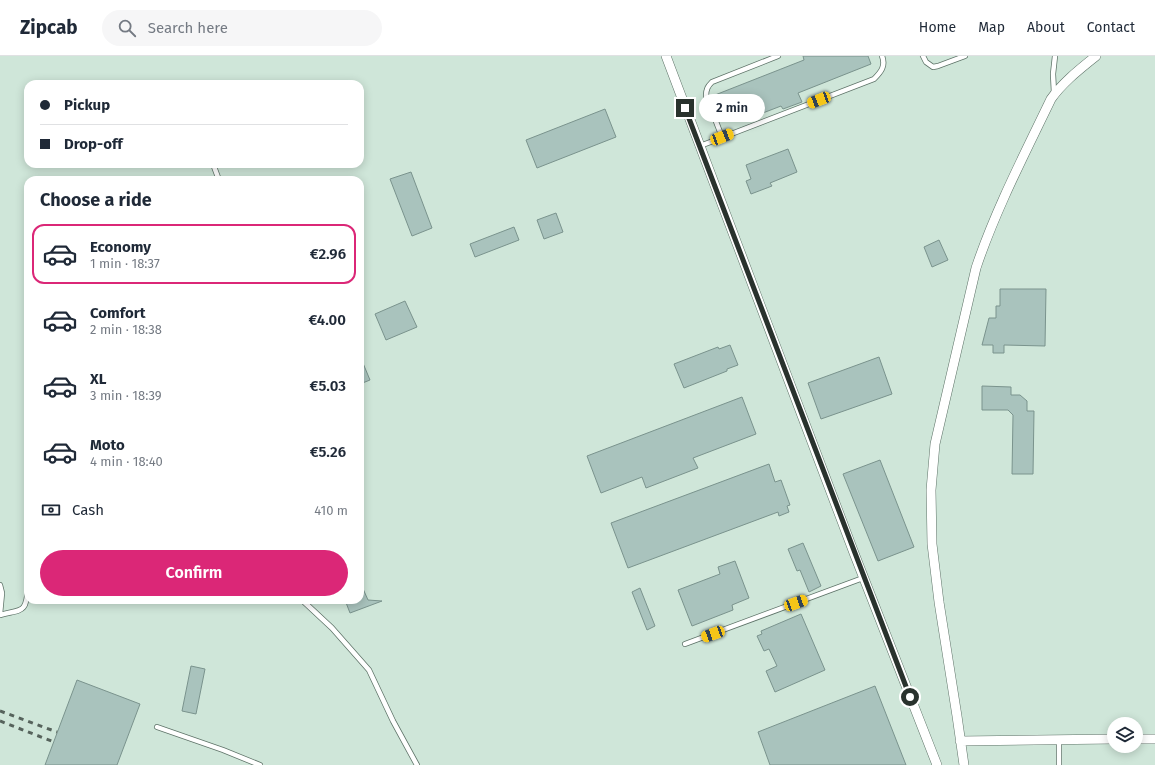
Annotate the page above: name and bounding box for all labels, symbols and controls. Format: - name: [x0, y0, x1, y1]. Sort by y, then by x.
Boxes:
- search box: [102, 10, 382, 46]
- text: Zipcab: [20, 16, 78, 39]
- icon: search: [116, 17, 138, 39]
- text: Search here: [148, 19, 228, 37]
- text: Home: [919, 19, 956, 36]
- text: Map: [978, 19, 1005, 36]
- text: About: [1027, 19, 1065, 36]
- text: Contact: [1087, 19, 1135, 36]
- car: [806, 90, 832, 110]
- callout: 2 min: [699, 94, 765, 122]
- text: Pickup: [64, 96, 110, 114]
- route end: [676, 99, 694, 117]
- text: 2 min: [716, 100, 748, 115]
- car: [709, 127, 735, 147]
- text: Drop-off: [64, 135, 123, 153]
- text: Choose a ride: [40, 189, 152, 211]
- icon: car: [42, 236, 78, 272]
- text: Economy: [90, 238, 151, 256]
- text: €2.96: [310, 245, 346, 263]
- text: 1 min · 18:37: [90, 256, 160, 271]
- icon: car: [42, 302, 78, 338]
- text: Comfort: [90, 304, 146, 322]
- text: €4.00: [309, 311, 346, 329]
- text: 2 min · 18:38: [90, 322, 162, 337]
- icon: car: [42, 368, 78, 404]
- text: XL: [90, 370, 106, 388]
- text: €5.03: [310, 377, 346, 395]
- text: 3 min · 18:39: [90, 388, 162, 403]
- icon: car: [42, 434, 78, 470]
- text: Moto: [90, 436, 125, 454]
- text: €5.26: [310, 443, 346, 461]
- text: 4 min · 18:40: [90, 454, 163, 469]
- icon: cash: [40, 499, 62, 521]
- text: Cash: [72, 501, 104, 519]
- text: 410 m: [314, 503, 348, 518]
- button: Confirm: [40, 550, 348, 596]
- car: [783, 593, 809, 613]
- car: [700, 624, 726, 644]
- route start: [901, 688, 919, 706]
- map controls: [1107, 717, 1143, 753]
- button: layers: [1107, 717, 1143, 753]

